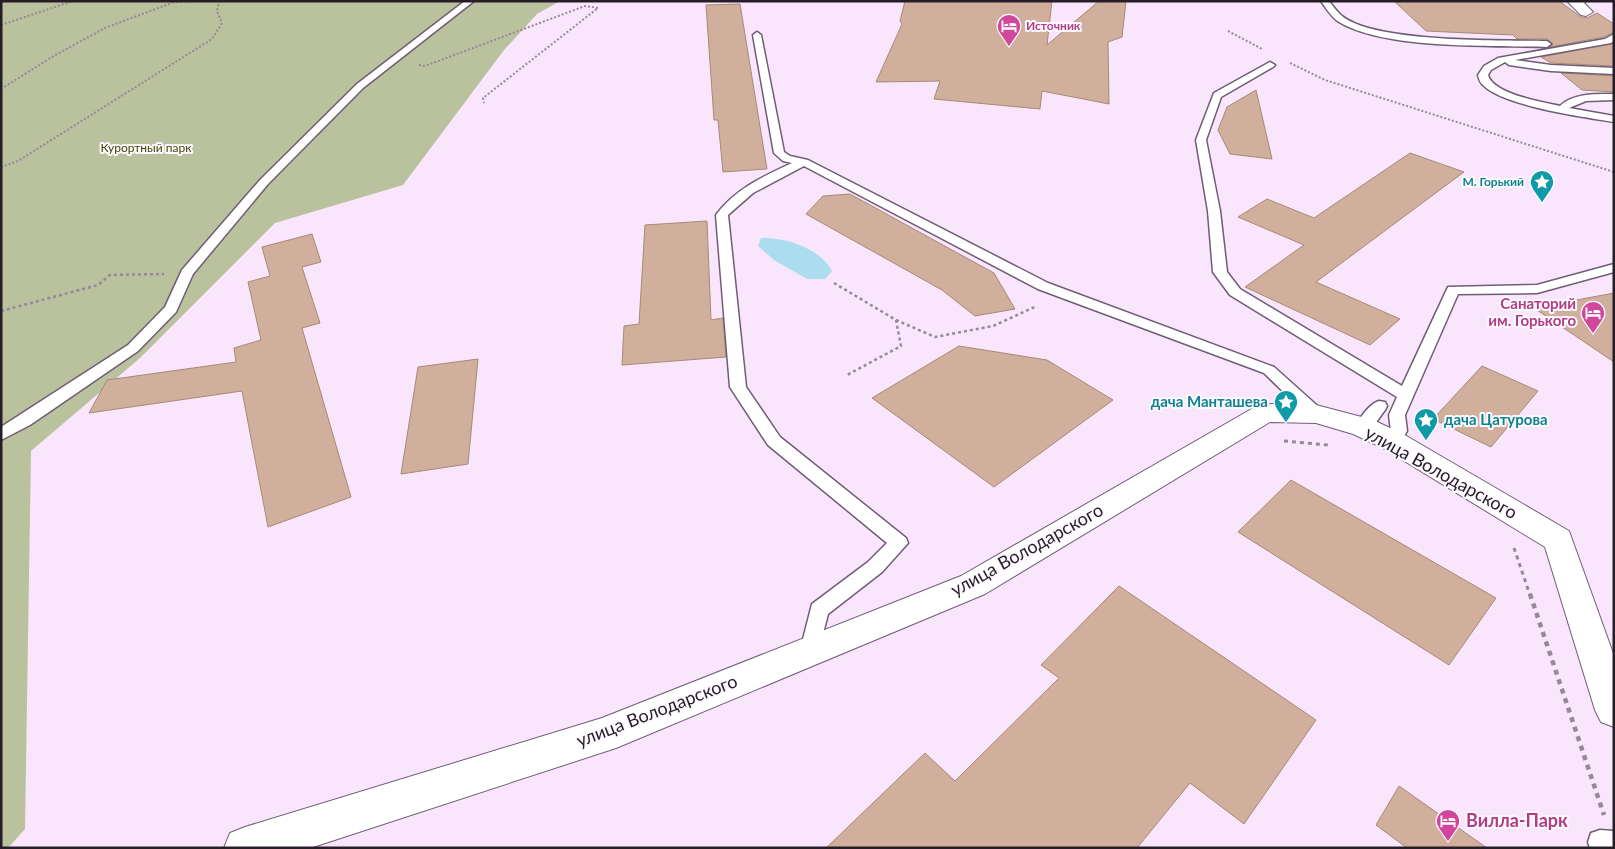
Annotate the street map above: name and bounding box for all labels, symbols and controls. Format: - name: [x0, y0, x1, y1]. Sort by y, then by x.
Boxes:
- hotel icon: Источник: [996, 13, 1022, 47]
- place label: Источник: [1026, 18, 1081, 33]
- park label: Курортный парк: [101, 140, 192, 155]
- place icon: М. Горький: [1529, 169, 1555, 203]
- place label: М. Горький: [1462, 174, 1524, 189]
- place label: Санаторий им. Горького: [1488, 294, 1576, 329]
- hotel icon: Санаторий им. Горького: [1580, 300, 1606, 334]
- place icon: дача Манташева: [1273, 389, 1299, 423]
- place label: дача Манташева: [1151, 392, 1268, 410]
- place icon: дача Цатурова: [1413, 407, 1439, 441]
- place label: дача Цатурова: [1444, 410, 1548, 428]
- street label: улица Володарского: [1361, 421, 1521, 523]
- street label: улица Володарского: [947, 498, 1107, 600]
- street label: улица Володарского: [573, 669, 740, 751]
- hotel icon: Вилла-Парк: [1435, 808, 1461, 842]
- place label: Вилла-Парк: [1466, 809, 1568, 831]

